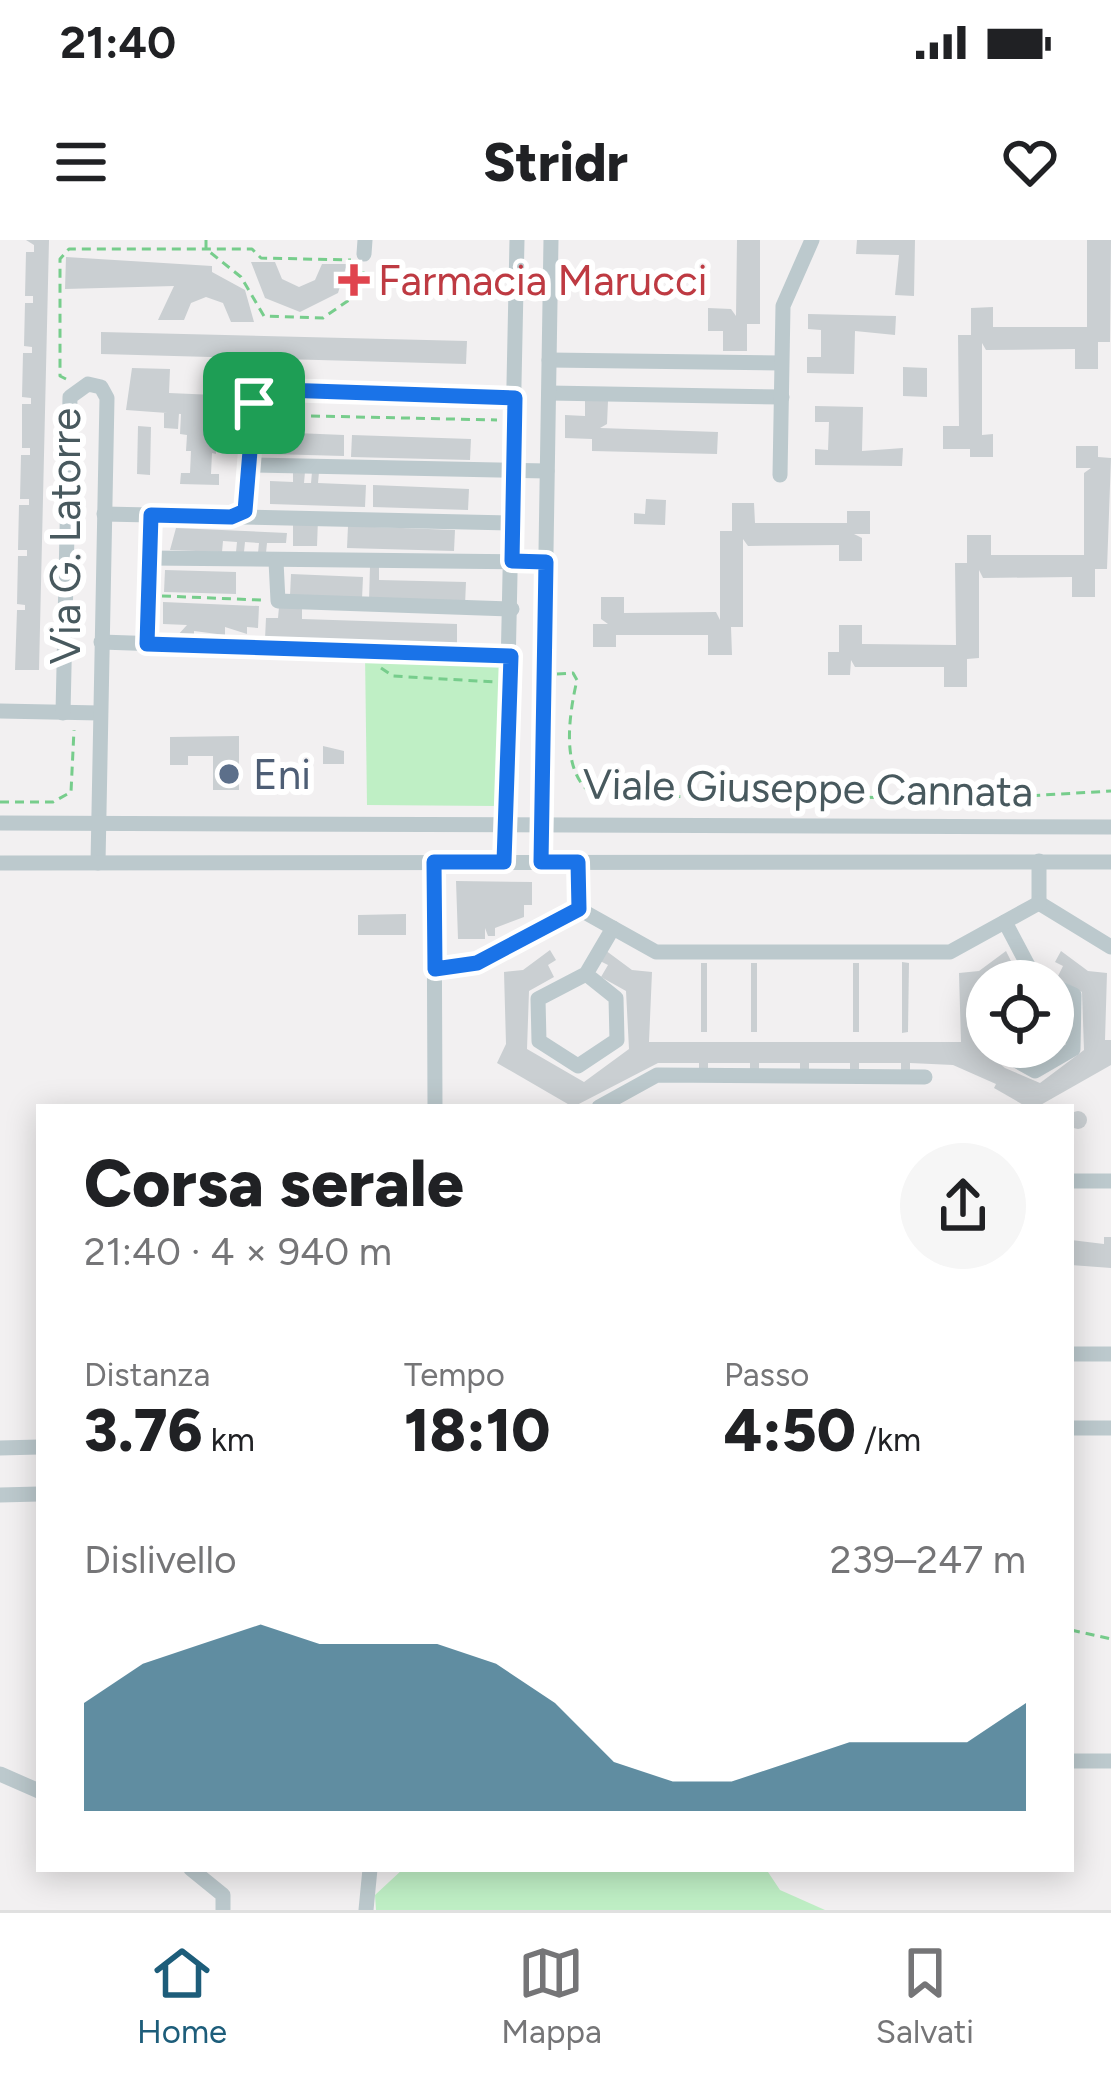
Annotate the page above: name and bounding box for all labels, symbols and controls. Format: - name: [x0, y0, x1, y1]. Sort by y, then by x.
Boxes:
- text: 21:40: [60, 15, 176, 69]
- icon: menu: [48, 129, 114, 195]
- icon: heart: [997, 129, 1063, 195]
- text: Stridr: [483, 130, 628, 195]
- place label: Farmacia Marucci: [378, 255, 707, 306]
- marker: Farmacia Marucci: [341, 267, 367, 293]
- pin: [203, 352, 305, 454]
- icon: arrive: [221, 370, 287, 436]
- street label: Via G. Latorre: [40, 408, 91, 664]
- place label: Eni: [253, 749, 311, 800]
- street label: Viale Giuseppe Cannata: [582, 759, 1034, 817]
- marker: Eni: [216, 761, 242, 787]
- map controls: [966, 960, 1074, 1068]
- button: locate: [966, 960, 1074, 1068]
- text: Corsa serale: [84, 1143, 464, 1223]
- button: share: [900, 1143, 1026, 1269]
- text: 21:40 · 4 × 940 m: [84, 1228, 392, 1275]
- text: Distanza: [84, 1355, 210, 1394]
- text: Tempo: [404, 1355, 505, 1394]
- text: Passo: [724, 1355, 810, 1394]
- text: 3.76: [84, 1394, 203, 1466]
- text: 18:10: [404, 1394, 550, 1466]
- text: 4:50: [724, 1394, 856, 1466]
- text: km: [203, 1420, 255, 1459]
- text: /km: [856, 1420, 921, 1459]
- text: Dislivello: [84, 1536, 237, 1583]
- text: 239–247 m: [830, 1536, 1026, 1583]
- tab: Home: [137, 1940, 227, 2051]
- tab: Mappa: [501, 1940, 602, 2051]
- tab: Salvati: [876, 1940, 974, 2051]

